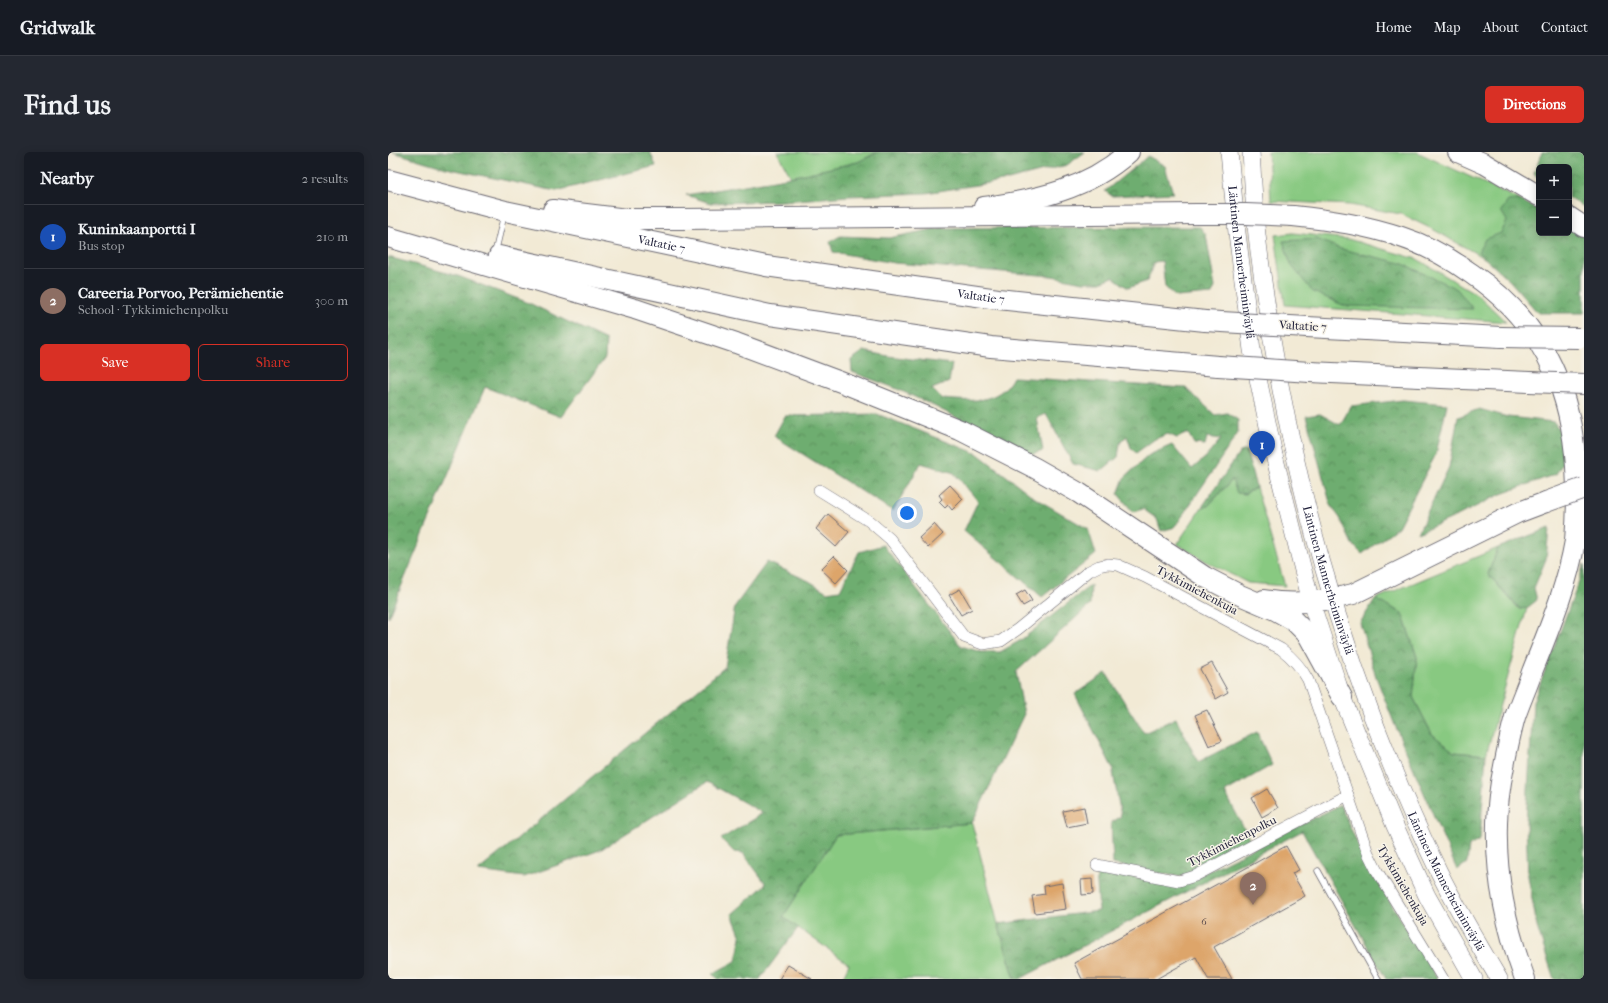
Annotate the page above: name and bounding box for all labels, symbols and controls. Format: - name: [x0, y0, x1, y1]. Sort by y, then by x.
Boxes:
- text: Gridwalk: [20, 17, 95, 39]
- text: Home: [1375, 19, 1412, 36]
- text: Map: [1434, 19, 1461, 36]
- text: About: [1483, 19, 1519, 36]
- text: Contact: [1541, 19, 1588, 36]
- button: Directions: [1485, 86, 1584, 123]
- text: Find us: [24, 88, 111, 121]
- map controls: [1536, 164, 1572, 236]
- button: +: [1536, 164, 1572, 200]
- text: Nearby: [40, 168, 94, 188]
- text: 2 results: [302, 171, 348, 186]
- street label: Läntinen Mannerheiminväylä: [1225, 185, 1258, 340]
- button: −: [1536, 200, 1572, 236]
- text: Kuninkaanportti I: [78, 220, 196, 238]
- text: 1: [51, 229, 55, 244]
- text: 210 m: [316, 229, 348, 244]
- street label: Valtatie 7: [636, 232, 687, 256]
- text: Bus stop: [78, 238, 124, 253]
- text: Careeria Porvoo, Perämiehentie: [78, 284, 284, 302]
- street label: Valtatie 7: [955, 286, 1006, 307]
- text: 2: [50, 293, 56, 308]
- text: 300 m: [315, 293, 348, 308]
- text: School · Tykkimiehenpolku: [78, 302, 228, 317]
- street label: Valtatie 7: [1278, 318, 1327, 334]
- button: Save: [40, 344, 190, 381]
- button: Share: [198, 344, 348, 381]
- pin: 1: [1249, 431, 1275, 464]
- your location: [897, 503, 917, 523]
- street label: Läntinen Mannerheiminväylä: [1300, 504, 1357, 657]
- street label: Tykkimiehenkuja: [1154, 563, 1241, 618]
- street label: Läntinen Mannerheiminväylä: [1405, 809, 1488, 953]
- street label: Tykkimiehenpolku: [1185, 812, 1279, 869]
- street label: Tykkimiehenkuja: [1374, 842, 1432, 928]
- pin: 2: [1240, 872, 1266, 905]
- house number: 6: [1201, 916, 1207, 928]

